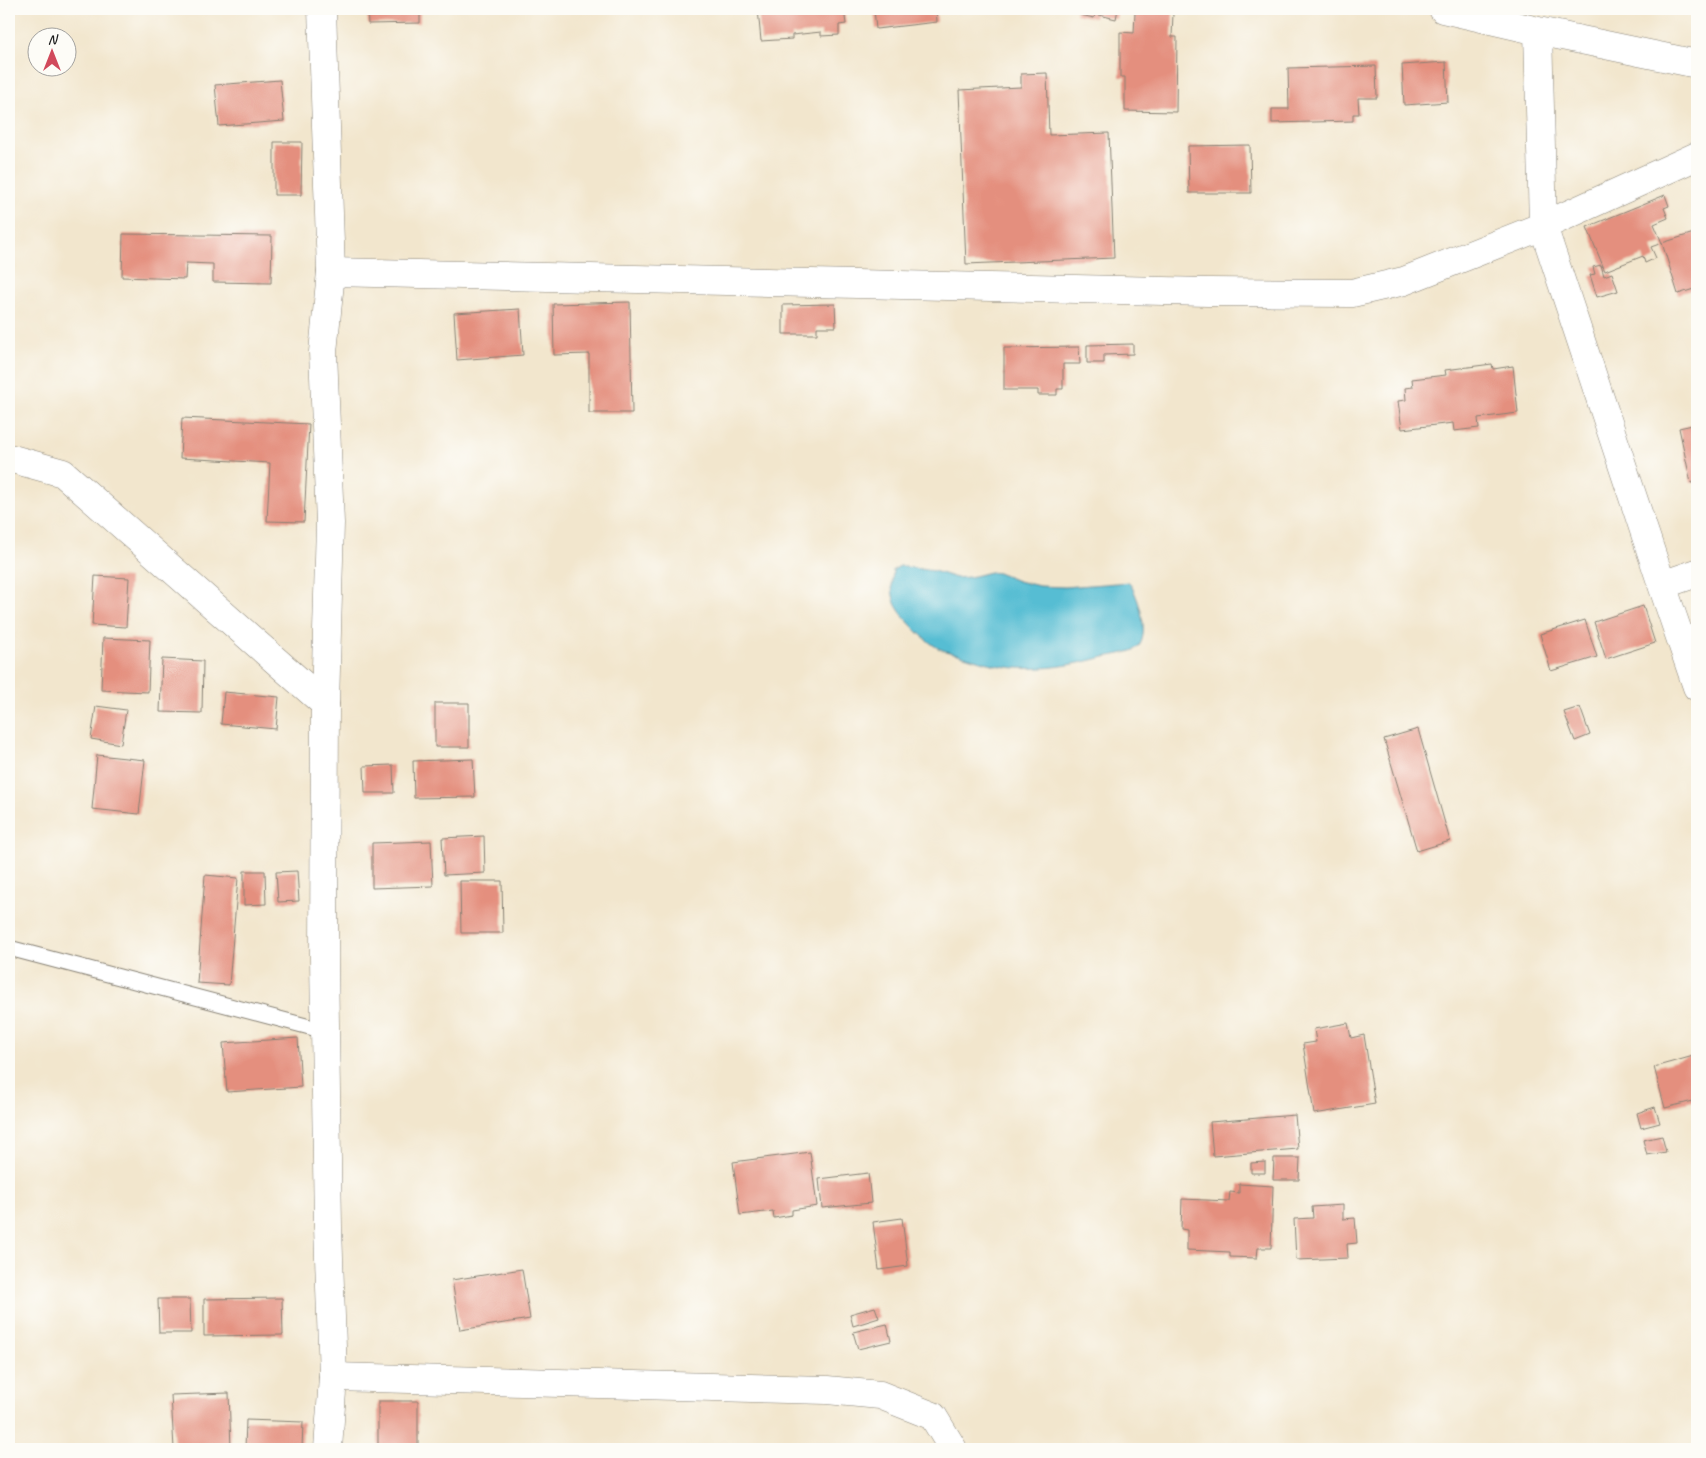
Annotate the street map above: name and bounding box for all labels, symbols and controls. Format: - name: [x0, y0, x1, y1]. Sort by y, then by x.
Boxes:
- north arrow: [28, 28, 78, 78]
- text: N: [48, 31, 59, 48]

